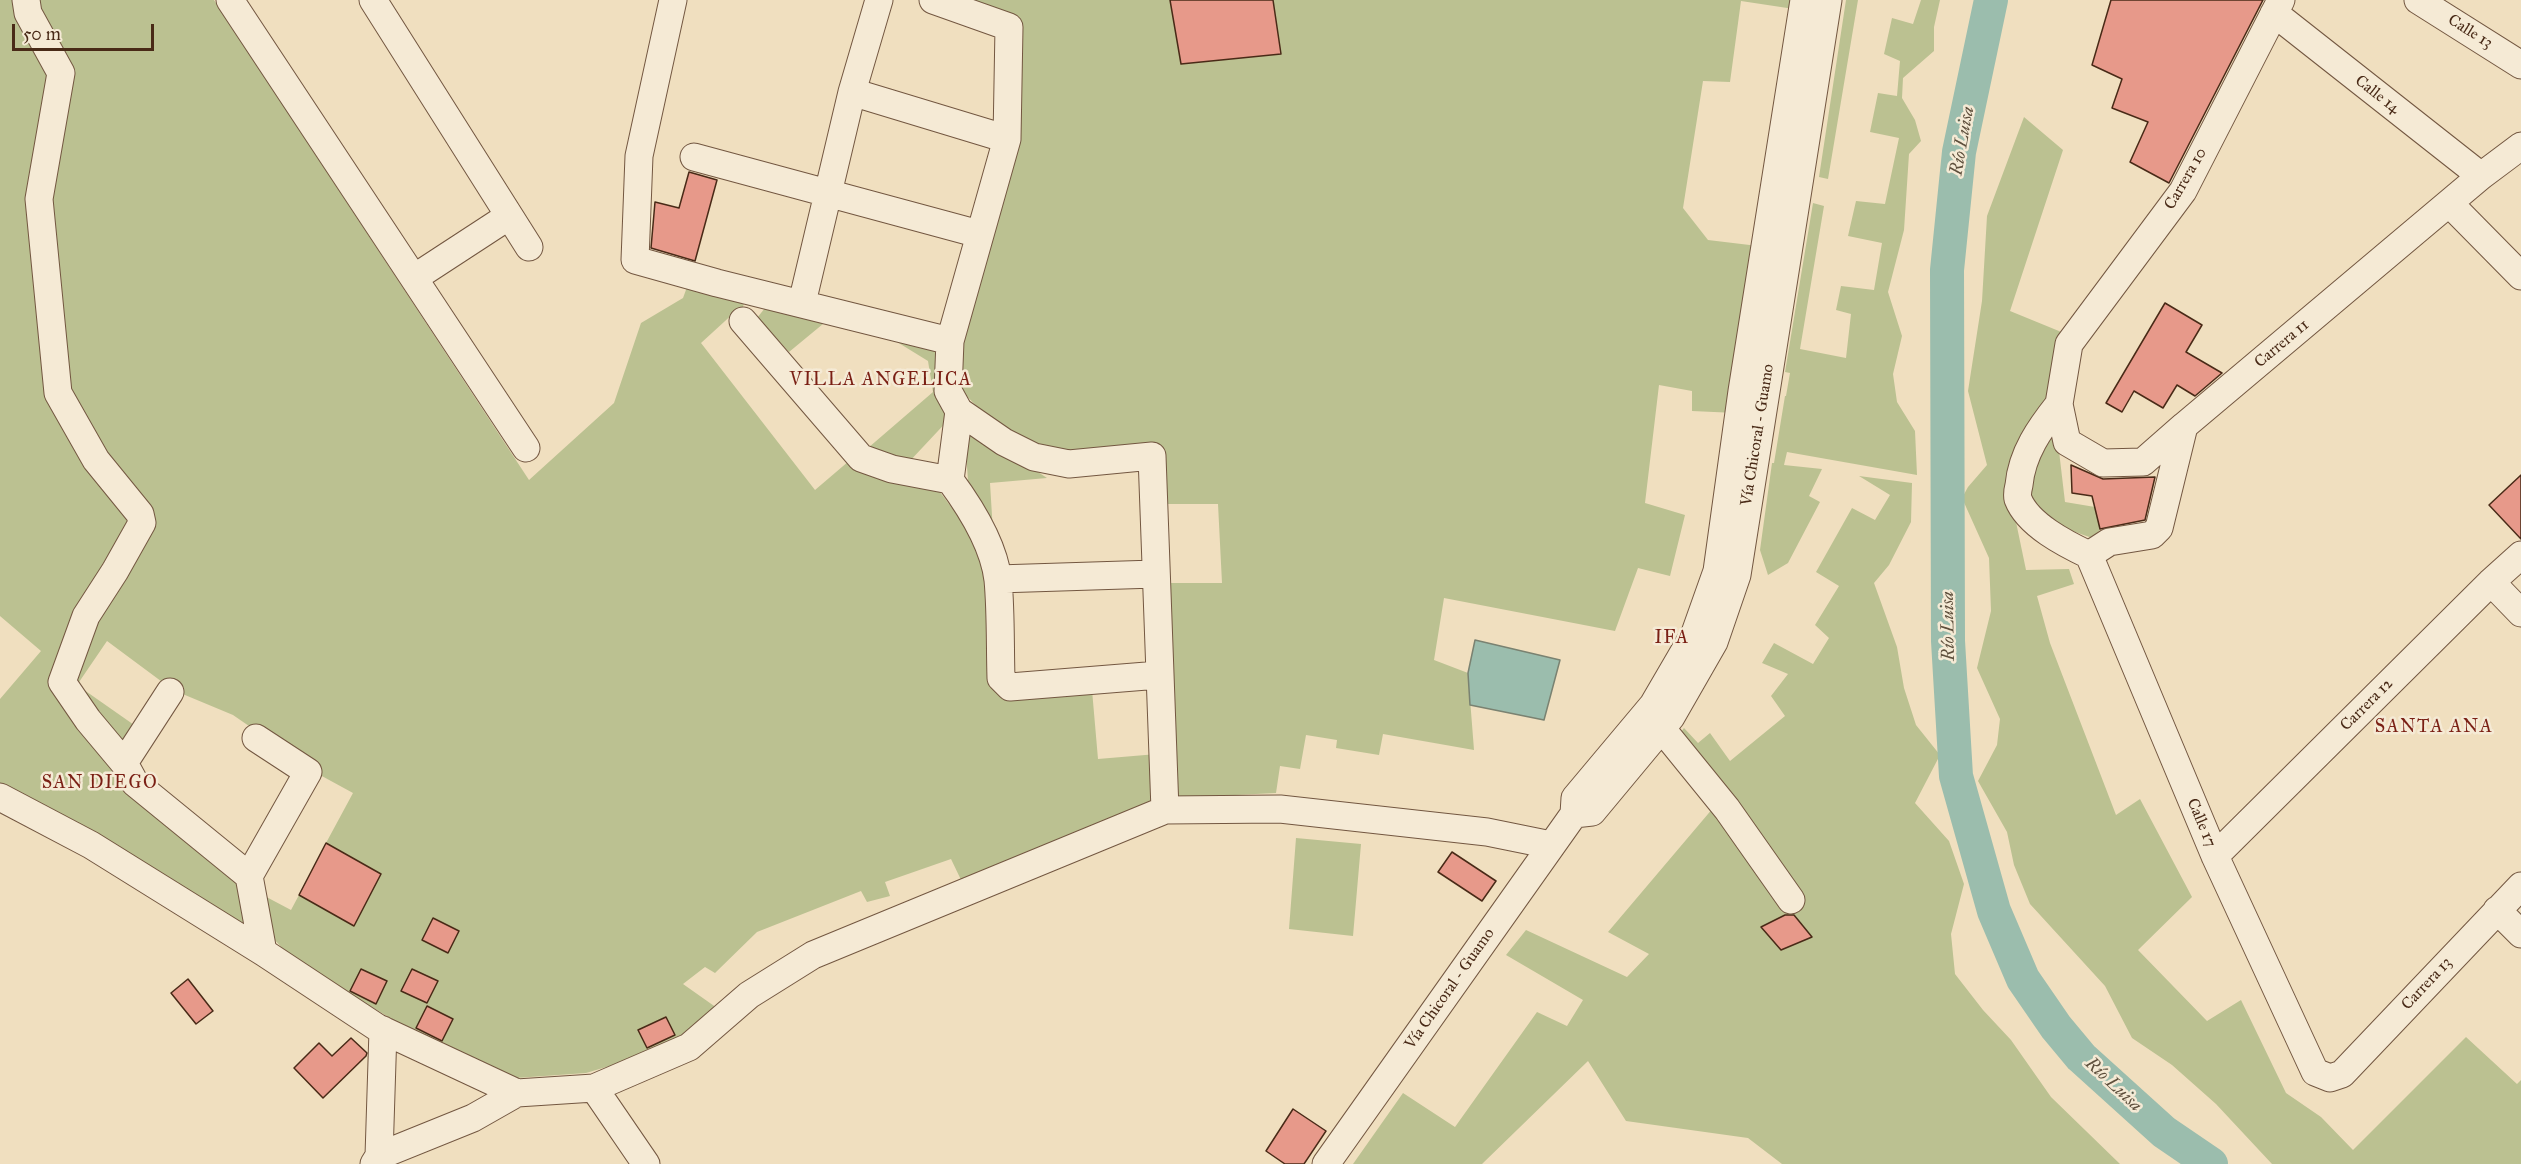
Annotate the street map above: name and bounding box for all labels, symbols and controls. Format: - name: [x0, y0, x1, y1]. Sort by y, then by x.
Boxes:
- street label: Calle 13: [2444, 11, 2496, 53]
- scale bar: [15, 12, 158, 50]
- text: 50 m: [23, 23, 61, 45]
- street label: Calle 14: [2351, 72, 2403, 118]
- water label: Río Luisa: [1946, 105, 1980, 177]
- street label: Carrera 10: [2161, 145, 2211, 213]
- street label: Carrera 11: [2251, 316, 2313, 372]
- street label: Vía Chicoral - Guamo: [1737, 363, 1779, 507]
- district label: VILLA ANGELICA: [790, 370, 972, 392]
- water label: Río Luisa: [1938, 591, 1960, 661]
- district label: IFA: [1654, 628, 1690, 650]
- street label: Carrera 12: [2337, 675, 2397, 735]
- district label: SANTA ANA: [2375, 717, 2493, 739]
- district label: SAN DIEGO: [42, 773, 158, 795]
- street label: Calle 17: [2182, 796, 2220, 850]
- street label: Vía Chicoral - Guamo: [1401, 925, 1499, 1053]
- street label: Carrera 13: [2398, 954, 2456, 1014]
- water label: Río Luisa: [2080, 1053, 2146, 1117]

